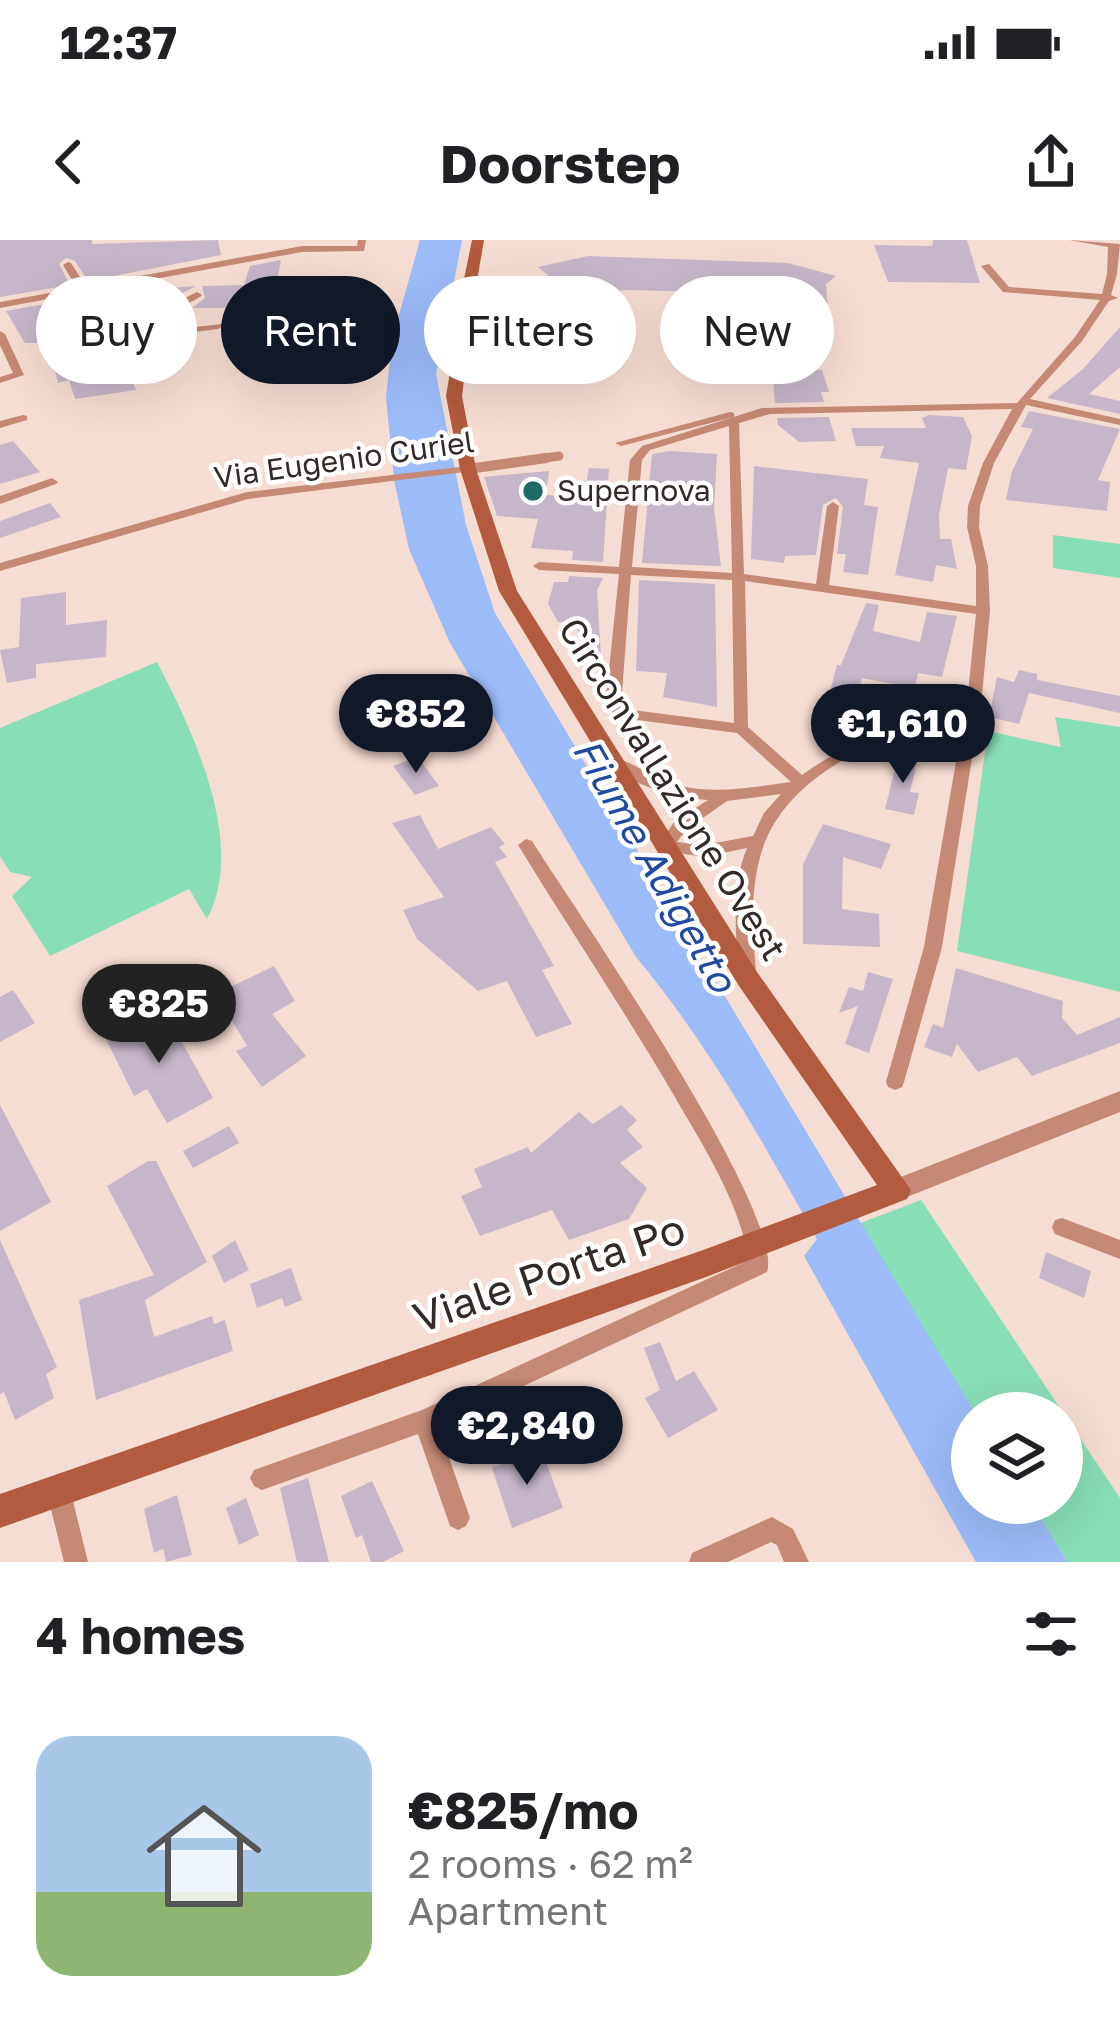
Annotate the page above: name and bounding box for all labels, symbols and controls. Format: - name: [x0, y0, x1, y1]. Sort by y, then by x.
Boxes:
- text: 12:37: [60, 15, 177, 69]
- icon: back: [36, 129, 102, 195]
- icon: share: [1018, 129, 1084, 195]
- text: Doorstep: [439, 130, 681, 195]
- chip: Buy: [36, 276, 197, 384]
- chip: Rent: [221, 276, 400, 384]
- chip: Filters: [424, 276, 636, 384]
- chip: New: [660, 276, 834, 384]
- street label: Via Eugenio Curiel: [212, 423, 476, 495]
- place label: Supernova: [557, 472, 711, 508]
- marker: Supernova: [520, 478, 546, 504]
- street label: Circonvallazione Ovest: [550, 610, 796, 968]
- pin: €852: [345, 674, 487, 776]
- pin: €1,610: [805, 684, 1001, 786]
- text: €852: [366, 689, 466, 736]
- text: €1,610: [838, 699, 968, 746]
- water label: Fiume Adigetto: [564, 730, 748, 1002]
- pin: €825: [88, 964, 230, 1066]
- text: €825: [109, 979, 209, 1026]
- street label: Viale Porta Po: [406, 1202, 691, 1342]
- pin: €2,840: [429, 1386, 625, 1488]
- map controls: [951, 1392, 1083, 1524]
- button: layers: [951, 1392, 1083, 1524]
- text: €2,840: [458, 1401, 596, 1448]
- icon: filters: [1018, 1601, 1084, 1667]
- text: 4 homes: [36, 1604, 245, 1665]
- text: €825/mo: [408, 1779, 639, 1840]
- icon: home: [132, 1784, 276, 1928]
- text: 2 rooms · 62 m²: [408, 1840, 693, 1887]
- text: Apartment: [408, 1887, 608, 1934]

